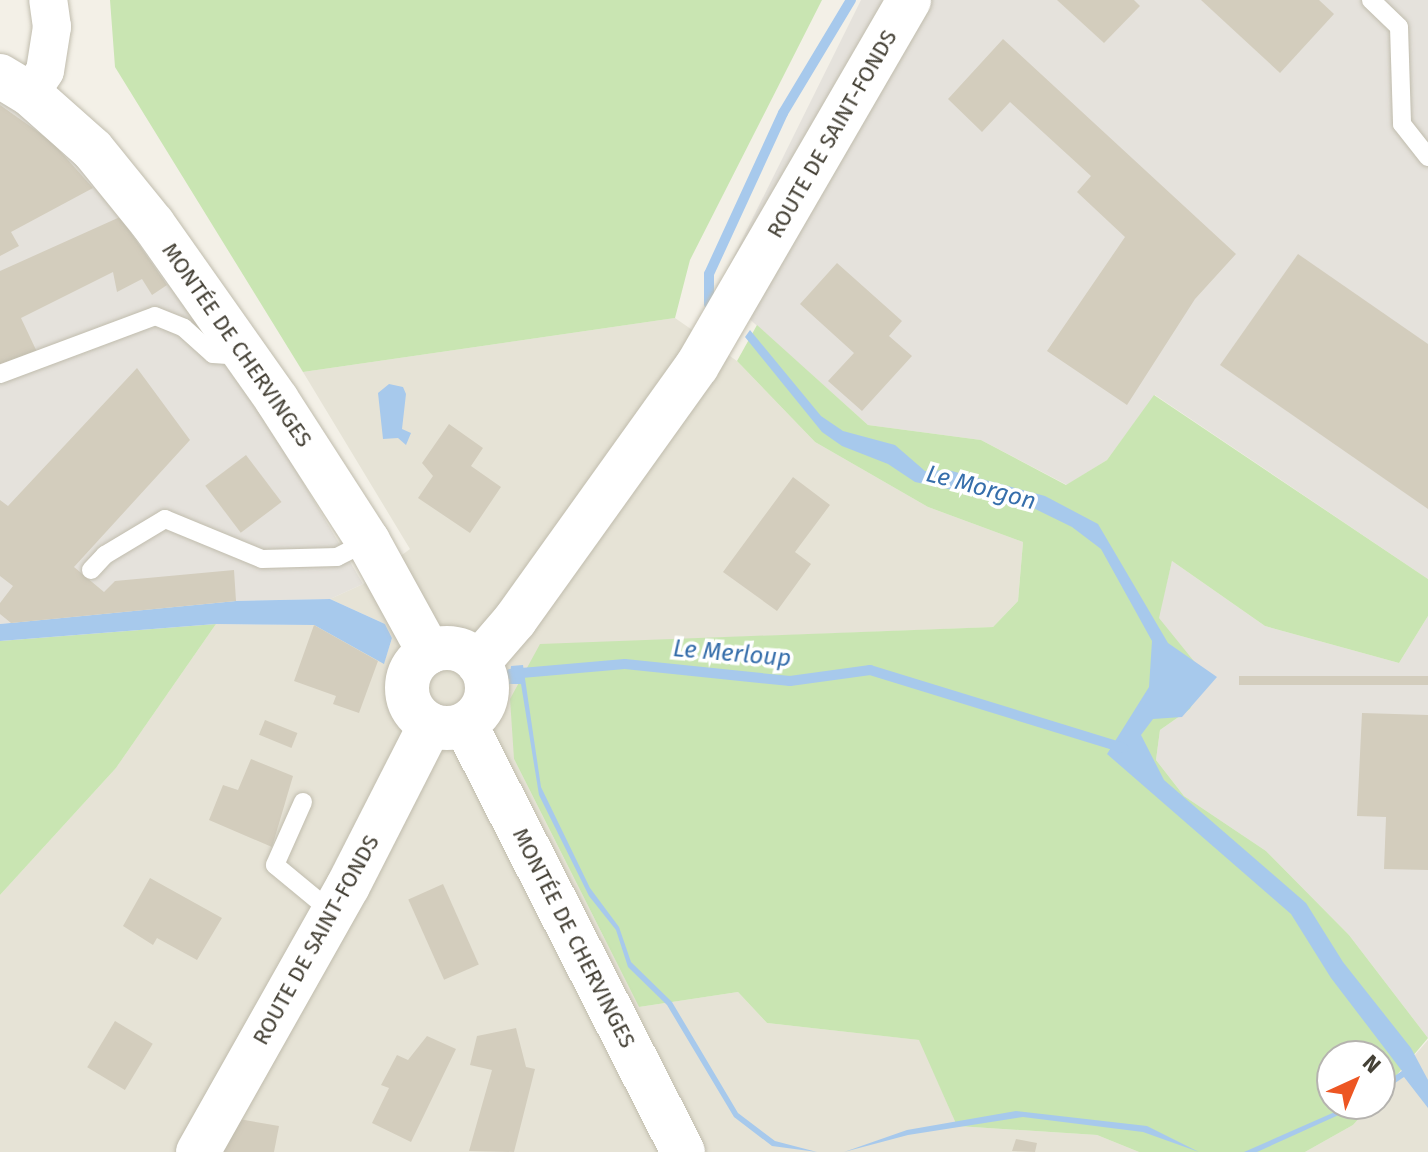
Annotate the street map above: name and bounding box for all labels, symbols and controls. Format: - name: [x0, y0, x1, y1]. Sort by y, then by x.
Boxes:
- street label: ROUTE DE SAINT-FONDS: [762, 25, 902, 243]
- street label: MONTÉE DE CHERVINGES: [156, 238, 318, 452]
- water label: Le Morgon: [923, 460, 1039, 516]
- water label: Le Merloup: [672, 634, 792, 674]
- street label: MONTÉE DE CHERVINGES: [507, 824, 641, 1052]
- street label: ROUTE DE SAINT-FONDS: [247, 831, 385, 1049]
- north arrow: [1316, 1040, 1396, 1120]
- text: N: [1357, 1049, 1386, 1079]

